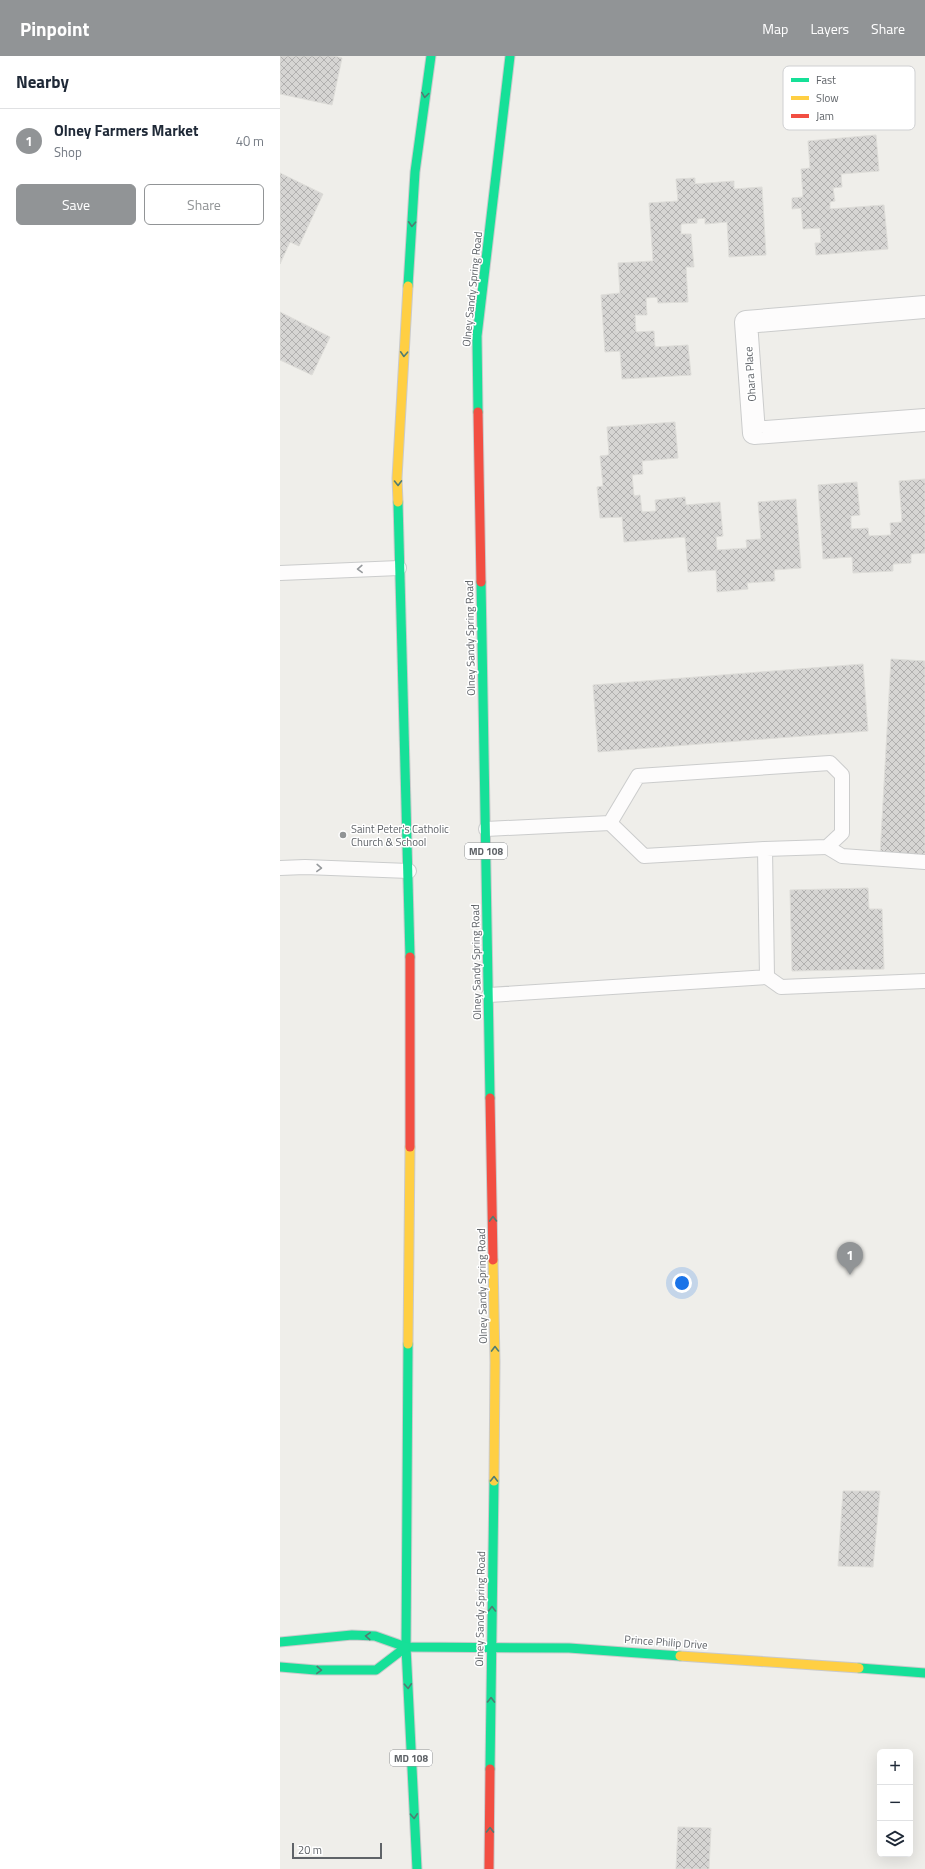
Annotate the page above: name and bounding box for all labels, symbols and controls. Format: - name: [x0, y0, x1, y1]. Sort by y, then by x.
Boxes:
- text: Pinpoint: [20, 14, 89, 43]
- text: Map: [762, 18, 788, 39]
- text: Layers: [810, 18, 849, 39]
- text: Share: [871, 18, 905, 39]
- legend: [783, 66, 915, 130]
- text: Nearby: [16, 69, 69, 95]
- text: Fast: [816, 72, 836, 88]
- text: Slow: [816, 90, 839, 106]
- one-way arrow: [421, 92, 430, 98]
- text: Jam: [816, 108, 834, 124]
- text: Olney Farmers Market: [54, 119, 198, 142]
- text: 1: [25, 131, 33, 151]
- text: 40 m: [236, 131, 264, 151]
- text: Shop: [54, 142, 82, 162]
- button: Save: [16, 184, 136, 225]
- button: Share: [144, 184, 264, 225]
- one-way arrow: [407, 221, 416, 227]
- street label: Olney Sandy Spring Road: [458, 231, 486, 347]
- street label: Ohara Place: [740, 345, 760, 402]
- one-way arrow: [400, 351, 409, 357]
- one-way arrow: [394, 480, 402, 486]
- one-way arrow: [357, 565, 363, 573]
- street label: Olney Sandy Spring Road: [461, 580, 479, 696]
- place label: Saint Peter's Catholic Church & School: [351, 821, 449, 850]
- marker: Saint Peter's Catholic Church & School: [338, 830, 348, 840]
- road number: MD 108: [465, 843, 507, 859]
- one-way arrow: [316, 863, 322, 872]
- street label: Olney Sandy Spring Road: [467, 904, 485, 1020]
- one-way arrow: [489, 1216, 497, 1222]
- street label: Olney Sandy Spring Road: [473, 1228, 491, 1344]
- pin: 1: [837, 1242, 863, 1275]
- your location: [672, 1273, 692, 1293]
- one-way arrow: [491, 1346, 499, 1352]
- one-way arrow: [490, 1476, 498, 1482]
- street label: Olney Sandy Spring Road: [471, 1551, 489, 1667]
- one-way arrow: [488, 1606, 496, 1612]
- one-way arrow: [365, 1631, 371, 1640]
- street label: Prince Philip Drive: [624, 1631, 709, 1653]
- one-way arrow: [316, 1666, 322, 1674]
- one-way arrow: [403, 1683, 412, 1689]
- one-way arrow: [487, 1697, 495, 1703]
- map controls: [877, 1749, 913, 1857]
- button: +: [877, 1749, 913, 1785]
- road number: MD 108: [390, 1750, 432, 1766]
- button: −: [877, 1785, 913, 1821]
- one-way arrow: [410, 1813, 418, 1819]
- button: layers: [877, 1821, 913, 1857]
- one-way arrow: [486, 1827, 494, 1833]
- scale bar: [292, 1841, 382, 1860]
- text: 20 m: [298, 1842, 322, 1858]

